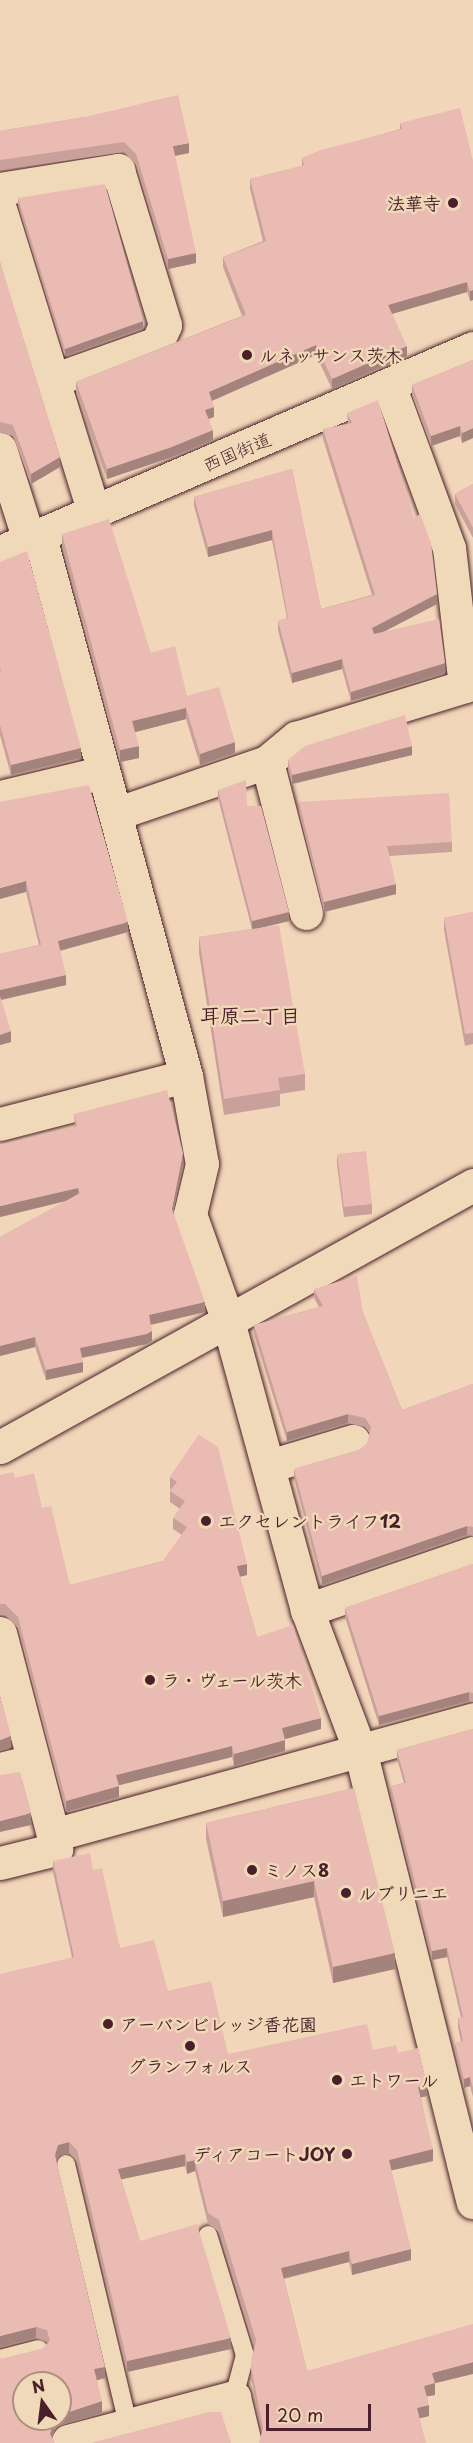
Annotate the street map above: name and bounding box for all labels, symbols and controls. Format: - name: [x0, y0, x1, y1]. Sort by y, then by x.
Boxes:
- place label: 法華寺: [387, 192, 441, 214]
- marker: 法華寺: [446, 196, 460, 210]
- place label: ルネッサンス茨木: [259, 344, 403, 366]
- marker: ルネッサンス茨木: [240, 348, 254, 362]
- street label: 西国街道: [200, 428, 274, 476]
- district label: 耳原二丁目: [200, 1003, 300, 1027]
- place label: エクセレントライフ12: [218, 1510, 401, 1532]
- marker: エクセレントライフ12: [199, 1514, 213, 1528]
- place label: ラ・ヴェール茨木: [162, 1669, 305, 1691]
- marker: ラ・ヴェール茨木: [143, 1673, 157, 1687]
- place label: ミノス8: [264, 1859, 329, 1881]
- marker: ミノス8: [245, 1863, 259, 1877]
- place label: ルブリニエ: [358, 1882, 448, 1904]
- marker: ルブリニエ: [339, 1886, 353, 1900]
- place label: アーバンビレッジ香花園: [120, 2013, 317, 2035]
- marker: アーバンビレッジ香花園: [101, 2017, 115, 2031]
- marker: グランフォルス: [183, 2039, 197, 2053]
- place label: グランフォルス: [127, 2055, 253, 2077]
- place label: エトワール: [349, 2069, 439, 2091]
- marker: エトワール: [330, 2073, 344, 2087]
- place label: ディアコートJOY: [191, 2143, 335, 2165]
- marker: ディアコートJOY: [340, 2147, 354, 2161]
- north arrow: [12, 2371, 72, 2431]
- text: N: [29, 2372, 47, 2399]
- scale bar: [269, 2392, 374, 2430]
- text: 20 m: [277, 2401, 323, 2428]

